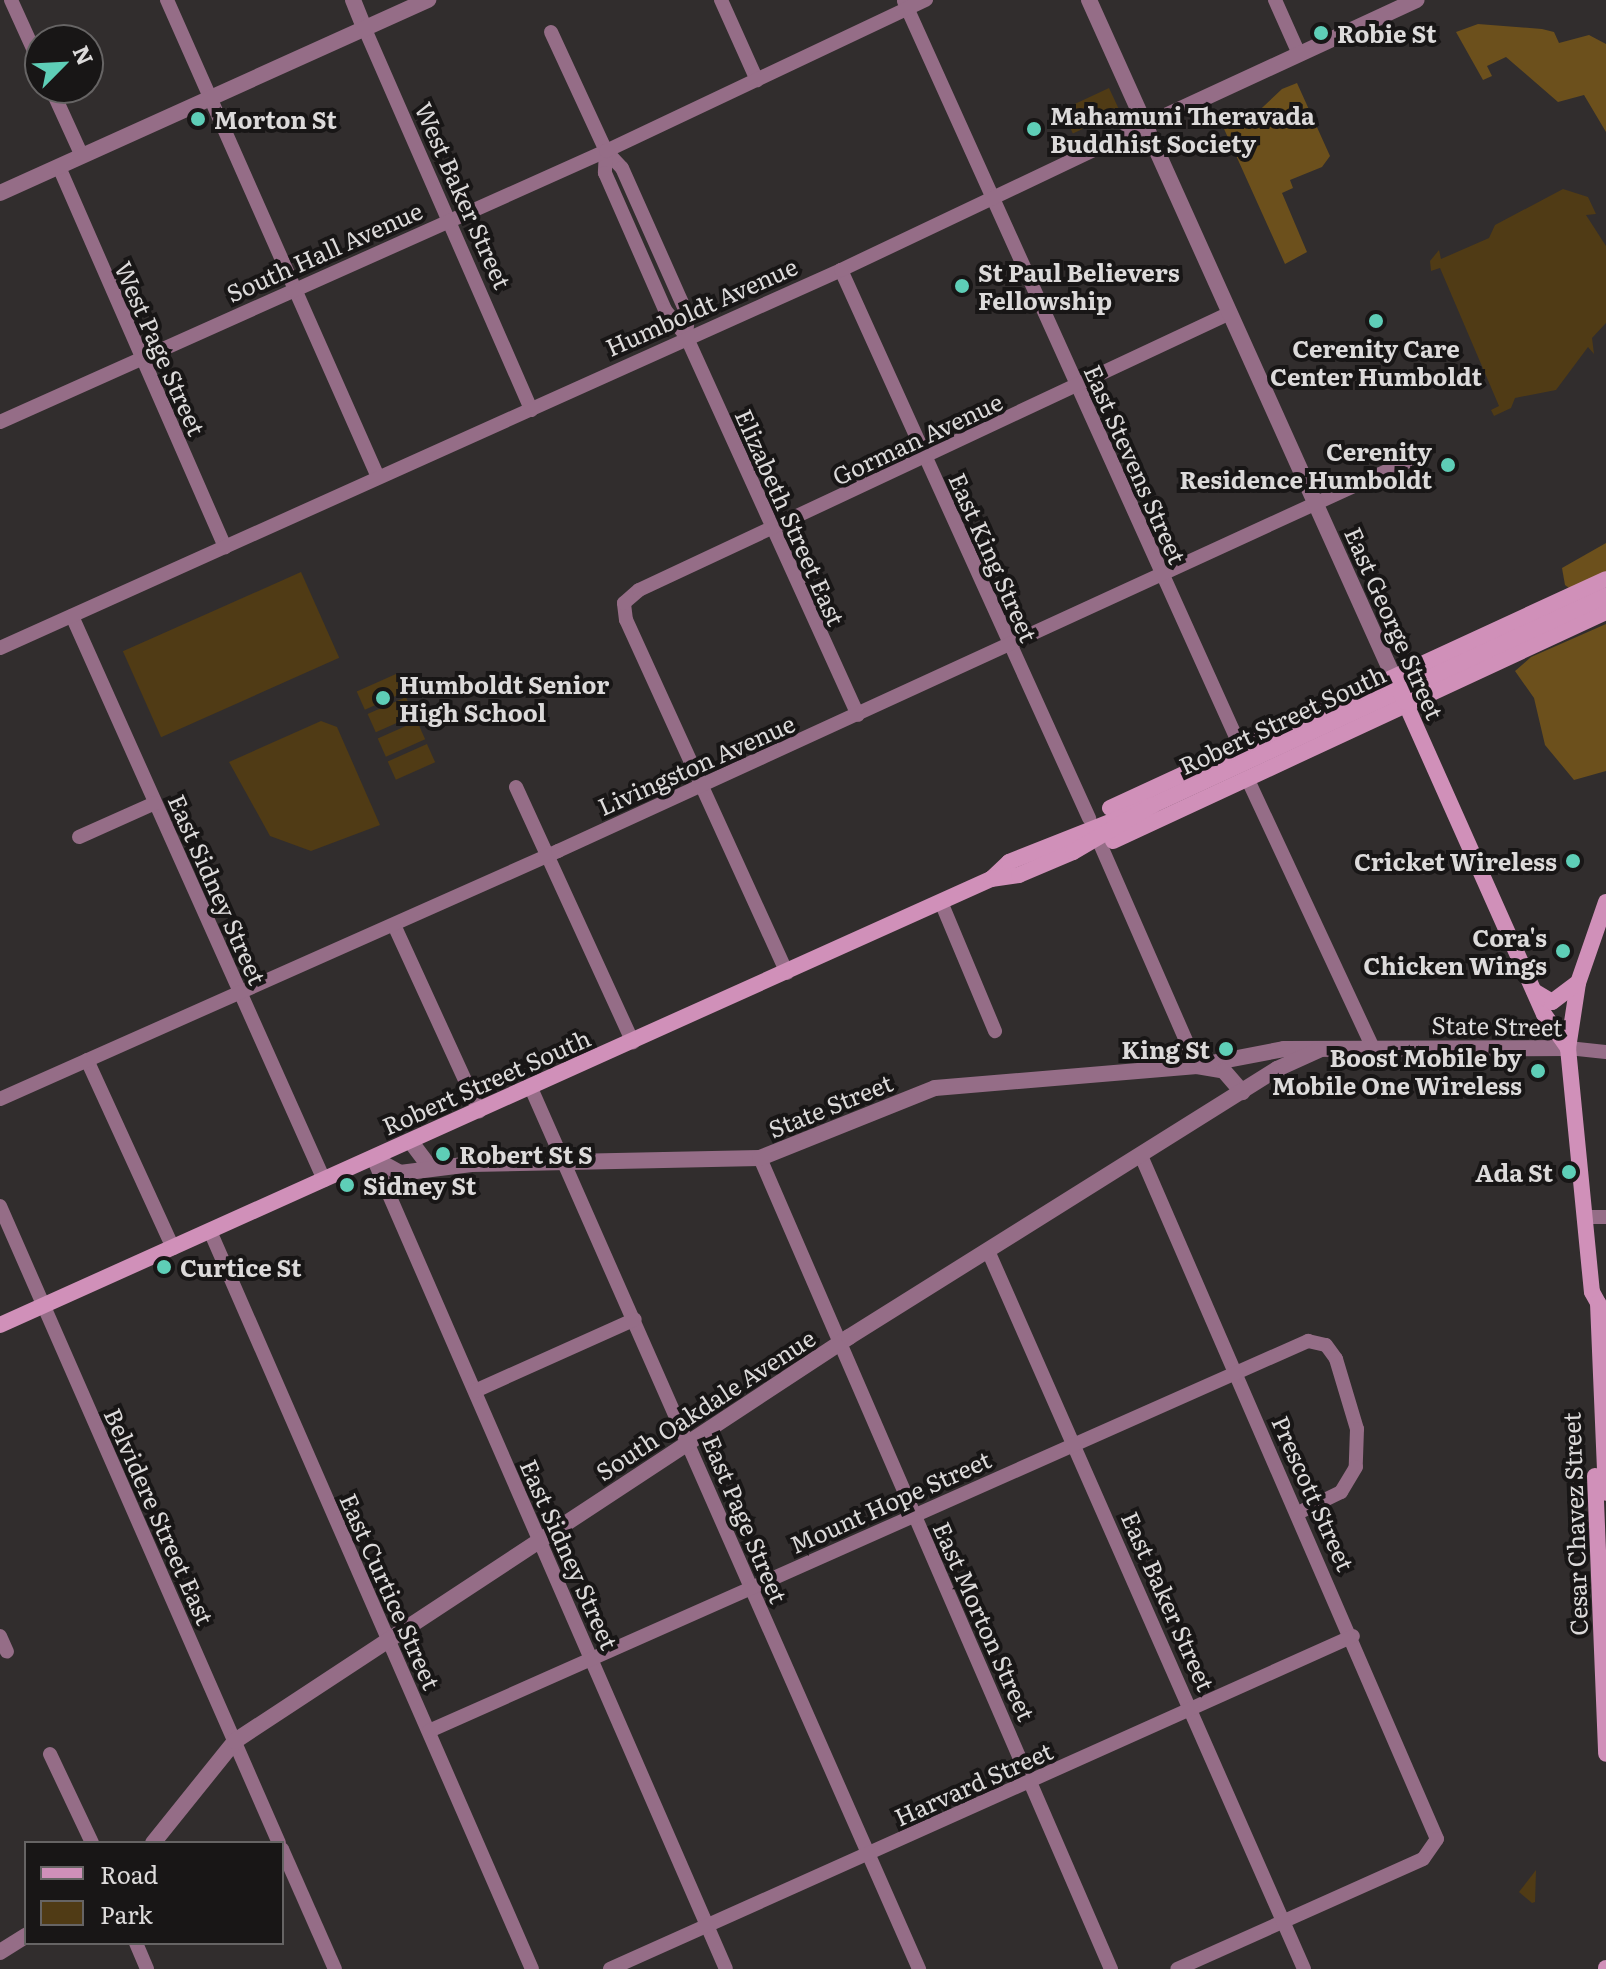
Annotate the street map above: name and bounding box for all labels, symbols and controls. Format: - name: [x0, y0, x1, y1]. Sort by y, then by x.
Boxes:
- place label: Robie St: [1337, 19, 1437, 47]
- north arrow: [24, 24, 104, 104]
- marker: Robie St: [1312, 24, 1330, 42]
- text: N: [66, 40, 103, 70]
- street label: West Baker Street: [410, 97, 518, 293]
- place label: Mahamuni Theravada Buddhist Society: [1050, 101, 1315, 157]
- place label: Morton St: [214, 105, 337, 133]
- marker: Morton St: [189, 110, 207, 128]
- marker: Mahamuni Theravada Buddhist Society: [1025, 120, 1043, 138]
- street label: South Hall Avenue: [222, 195, 426, 307]
- street label: Humboldt Avenue: [601, 251, 801, 361]
- street label: West Page Street: [110, 257, 212, 439]
- place label: St Paul Believers Fellowship: [978, 258, 1180, 314]
- marker: St Paul Believers Fellowship: [953, 277, 971, 295]
- marker: Cerenity Care Center Humboldt: [1367, 312, 1385, 330]
- place label: Cerenity Care Center Humboldt: [1270, 334, 1482, 390]
- street label: East Stevens Street: [1079, 360, 1193, 568]
- street label: Gorman Avenue: [827, 386, 1007, 490]
- street label: Elizabeth Street East: [730, 404, 852, 630]
- place label: Cerenity Residence Humboldt: [1179, 437, 1432, 493]
- marker: Cerenity Residence Humboldt: [1439, 456, 1457, 474]
- street label: East King Street: [944, 468, 1044, 646]
- street label: East George Street: [1340, 522, 1450, 724]
- street label: Robert Street South: [1174, 659, 1390, 779]
- place label: Humboldt Senior High School: [399, 670, 609, 726]
- marker: Humboldt Senior High School: [374, 689, 392, 707]
- street label: Livingston Avenue: [593, 708, 799, 820]
- street label: East Sidney Street: [163, 789, 273, 989]
- place label: Cricket Wireless: [1354, 847, 1557, 875]
- marker: Cricket Wireless: [1564, 852, 1582, 870]
- place label: Cora's Chicken Wings: [1363, 923, 1547, 979]
- marker: Cora's Chicken Wings: [1554, 942, 1572, 960]
- street label: State Street: [1431, 1009, 1563, 1041]
- street label: Robert Street South: [378, 1022, 594, 1140]
- place label: King St: [1121, 1035, 1210, 1063]
- marker: King St: [1217, 1040, 1235, 1058]
- place label: Boost Mobile by Mobile One Wireless: [1272, 1043, 1522, 1099]
- marker: Boost Mobile by Mobile One Wireless: [1529, 1062, 1547, 1080]
- street label: State Street: [764, 1067, 896, 1143]
- place label: Robert St S: [459, 1140, 593, 1168]
- marker: Robert St S: [434, 1145, 452, 1163]
- place label: Ada St: [1475, 1158, 1553, 1186]
- marker: Ada St: [1560, 1163, 1578, 1181]
- place label: Sidney St: [363, 1171, 476, 1199]
- marker: Sidney St: [338, 1176, 356, 1194]
- place label: Curtice St: [180, 1253, 302, 1281]
- marker: Curtice St: [155, 1258, 173, 1276]
- street label: South Oakdale Avenue: [590, 1322, 820, 1486]
- street label: Belvidere Street East: [99, 1403, 221, 1629]
- street label: Prescott Street: [1267, 1411, 1361, 1575]
- street label: Cesar Chavez Street: [1556, 1412, 1592, 1636]
- street label: East Page Street: [698, 1431, 794, 1607]
- street label: Mount Hope Street: [785, 1444, 995, 1558]
- street label: East Sidney Street: [515, 1454, 625, 1654]
- street label: East Curtice Street: [335, 1489, 447, 1693]
- street label: East Baker Street: [1117, 1507, 1221, 1695]
- street label: East Morton Street: [928, 1517, 1042, 1725]
- street label: Harvard Street: [889, 1735, 1057, 1831]
- legend: [24, 1841, 284, 1945]
- text: Road: [100, 1856, 158, 1891]
- text: Park: [100, 1896, 153, 1931]

